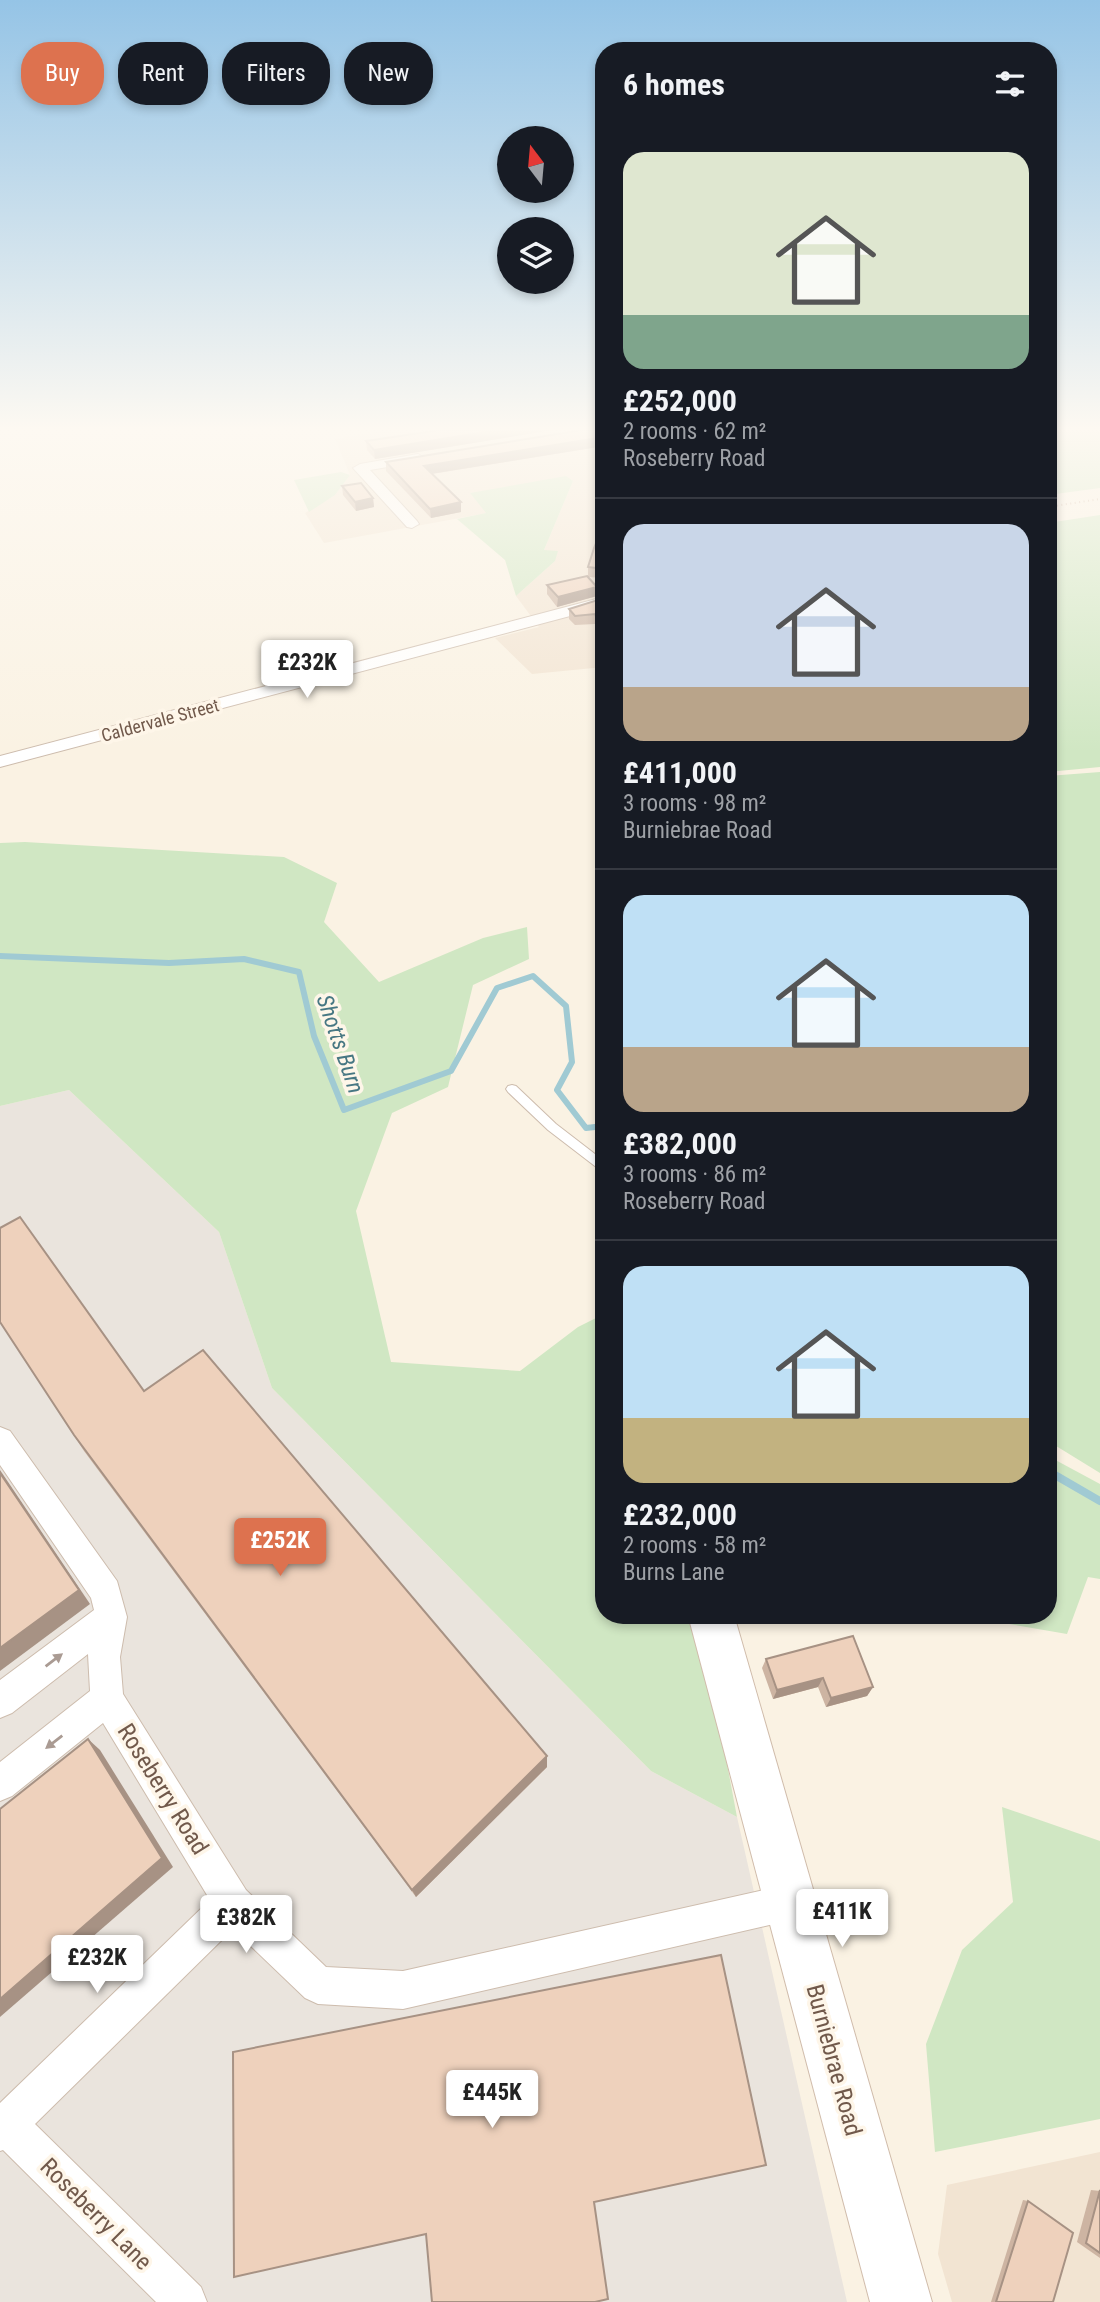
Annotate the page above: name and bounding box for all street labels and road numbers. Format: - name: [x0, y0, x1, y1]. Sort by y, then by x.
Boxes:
- street label: Caldervale Street: [99, 694, 221, 746]
- street label: Roseberry Road: [112, 1719, 214, 1859]
- street label: Burniebrae Road: [800, 1981, 868, 2139]
- street label: Roseberry Lane: [34, 2152, 158, 2276]

